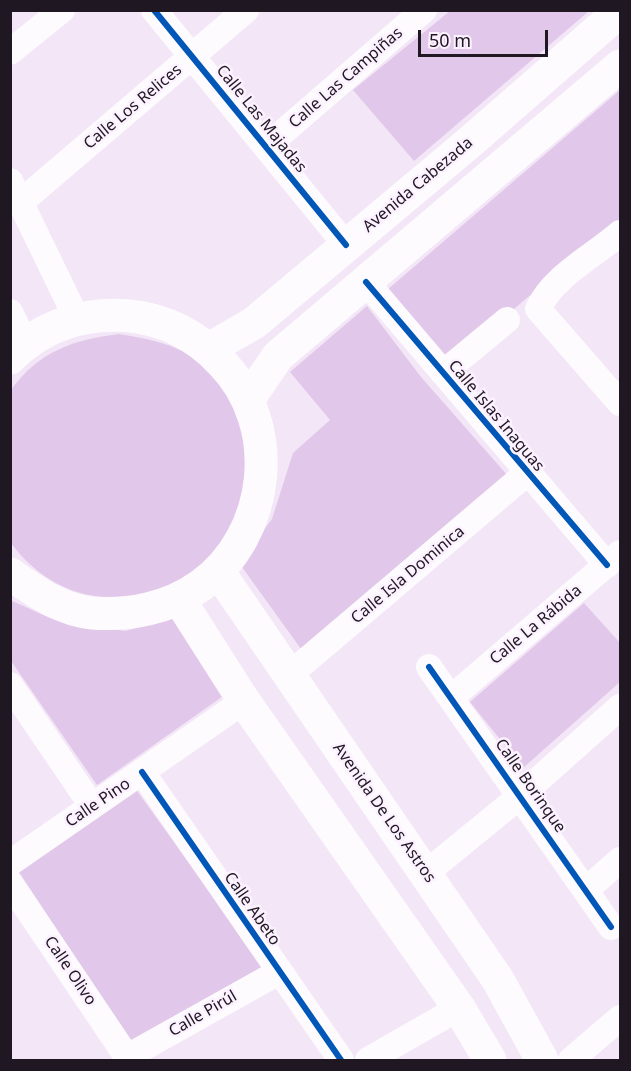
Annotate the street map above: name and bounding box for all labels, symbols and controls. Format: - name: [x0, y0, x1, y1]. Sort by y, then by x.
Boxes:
- scale bar: [421, 18, 552, 56]
- street label: Calle Las Campiñas: [285, 23, 407, 133]
- text: 50 m: [429, 28, 471, 52]
- street label: Calle Los Relices: [80, 60, 186, 154]
- street label: Calle Las Majadas: [212, 61, 310, 177]
- street label: Avenida Cabezada: [359, 133, 477, 237]
- street label: Calle Islas Inaguas: [444, 357, 548, 475]
- street label: Calle Isla Dominica: [347, 522, 469, 628]
- street label: Calle La Rábida: [486, 581, 586, 669]
- street label: Calle Borinque: [491, 735, 569, 837]
- street label: Avenida De Los Astros: [328, 739, 440, 887]
- street label: Calle Pino: [62, 774, 134, 832]
- street label: Calle Abeto: [220, 869, 284, 949]
- street label: Calle Olivo: [40, 933, 100, 1009]
- street label: Calle Pirúl: [166, 987, 240, 1041]

